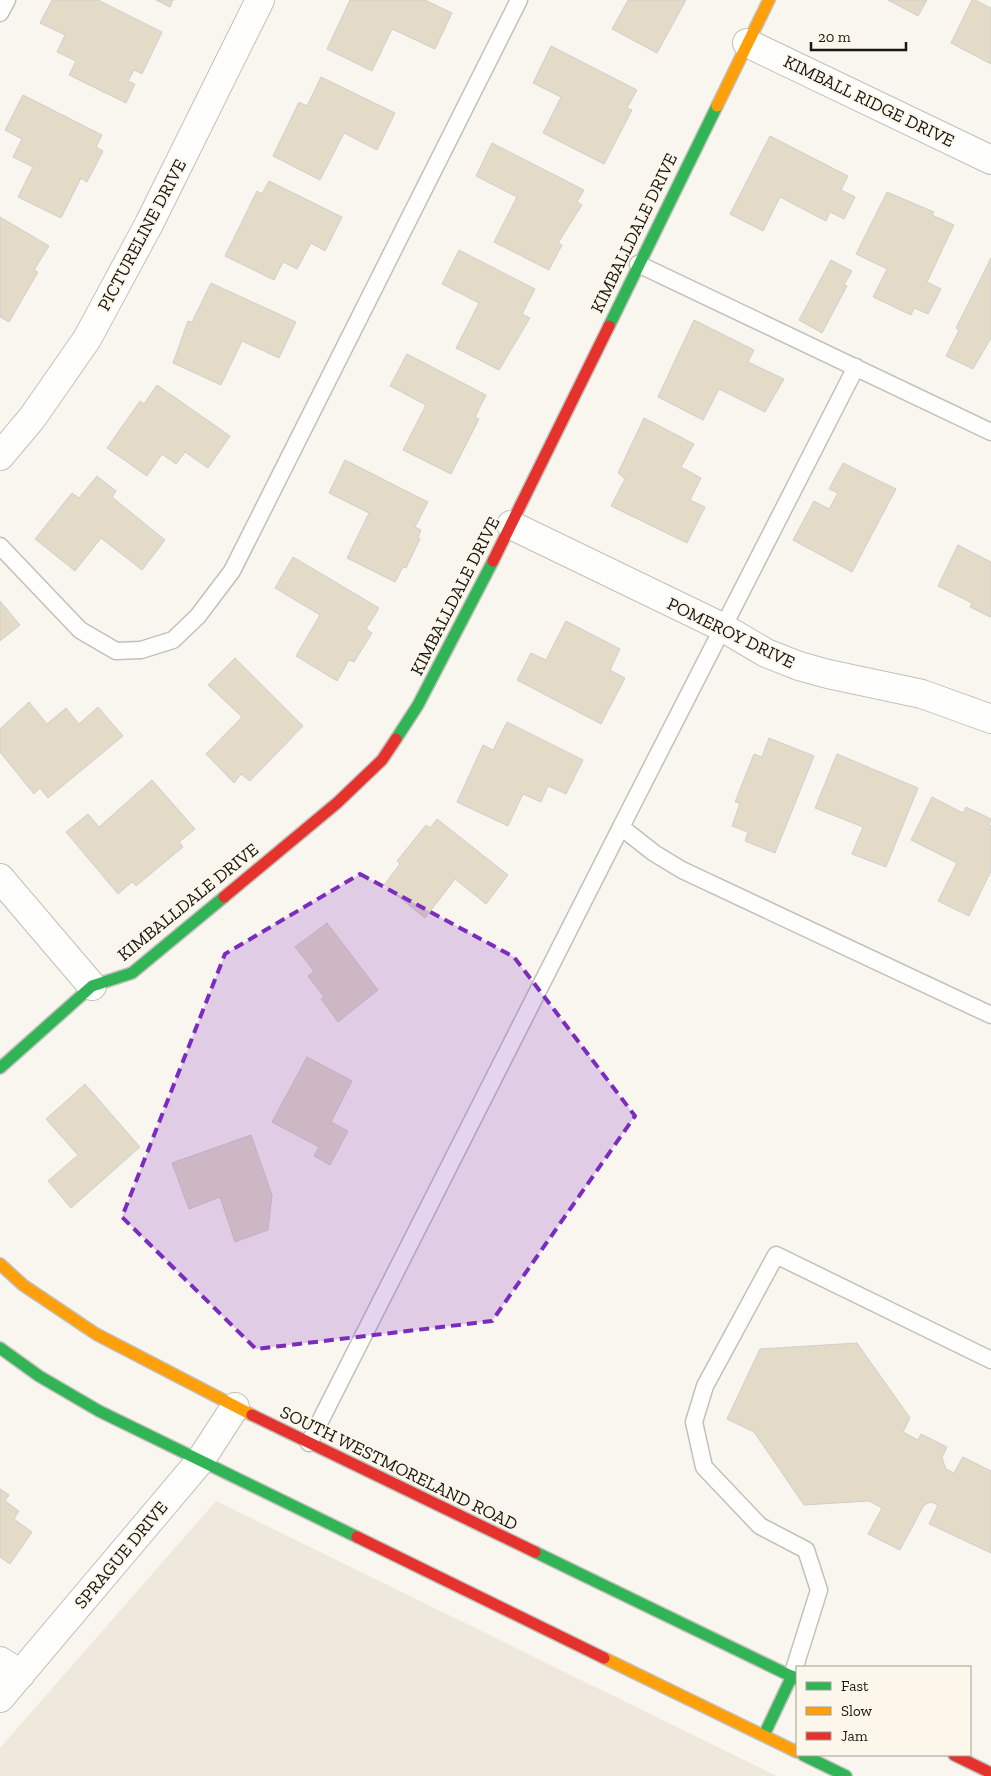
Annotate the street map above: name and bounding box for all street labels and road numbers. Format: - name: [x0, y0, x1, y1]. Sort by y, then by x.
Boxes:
- street label: KIMBALL RIDGE DRIVE: [780, 50, 958, 152]
- street label: KIMBALLDALE DRIVE: [586, 150, 682, 316]
- street label: PICTURELINE DRIVE: [93, 156, 191, 314]
- street label: KIMBALLDALE DRIVE: [405, 513, 505, 679]
- street label: POMEROY DRIVE: [664, 593, 798, 673]
- street label: KIMBALLDALE DRIVE: [113, 838, 263, 966]
- street label: SOUTH WESTMORELAND ROAD: [277, 1401, 521, 1535]
- street label: SPRAGUE DRIVE: [70, 1497, 172, 1613]

